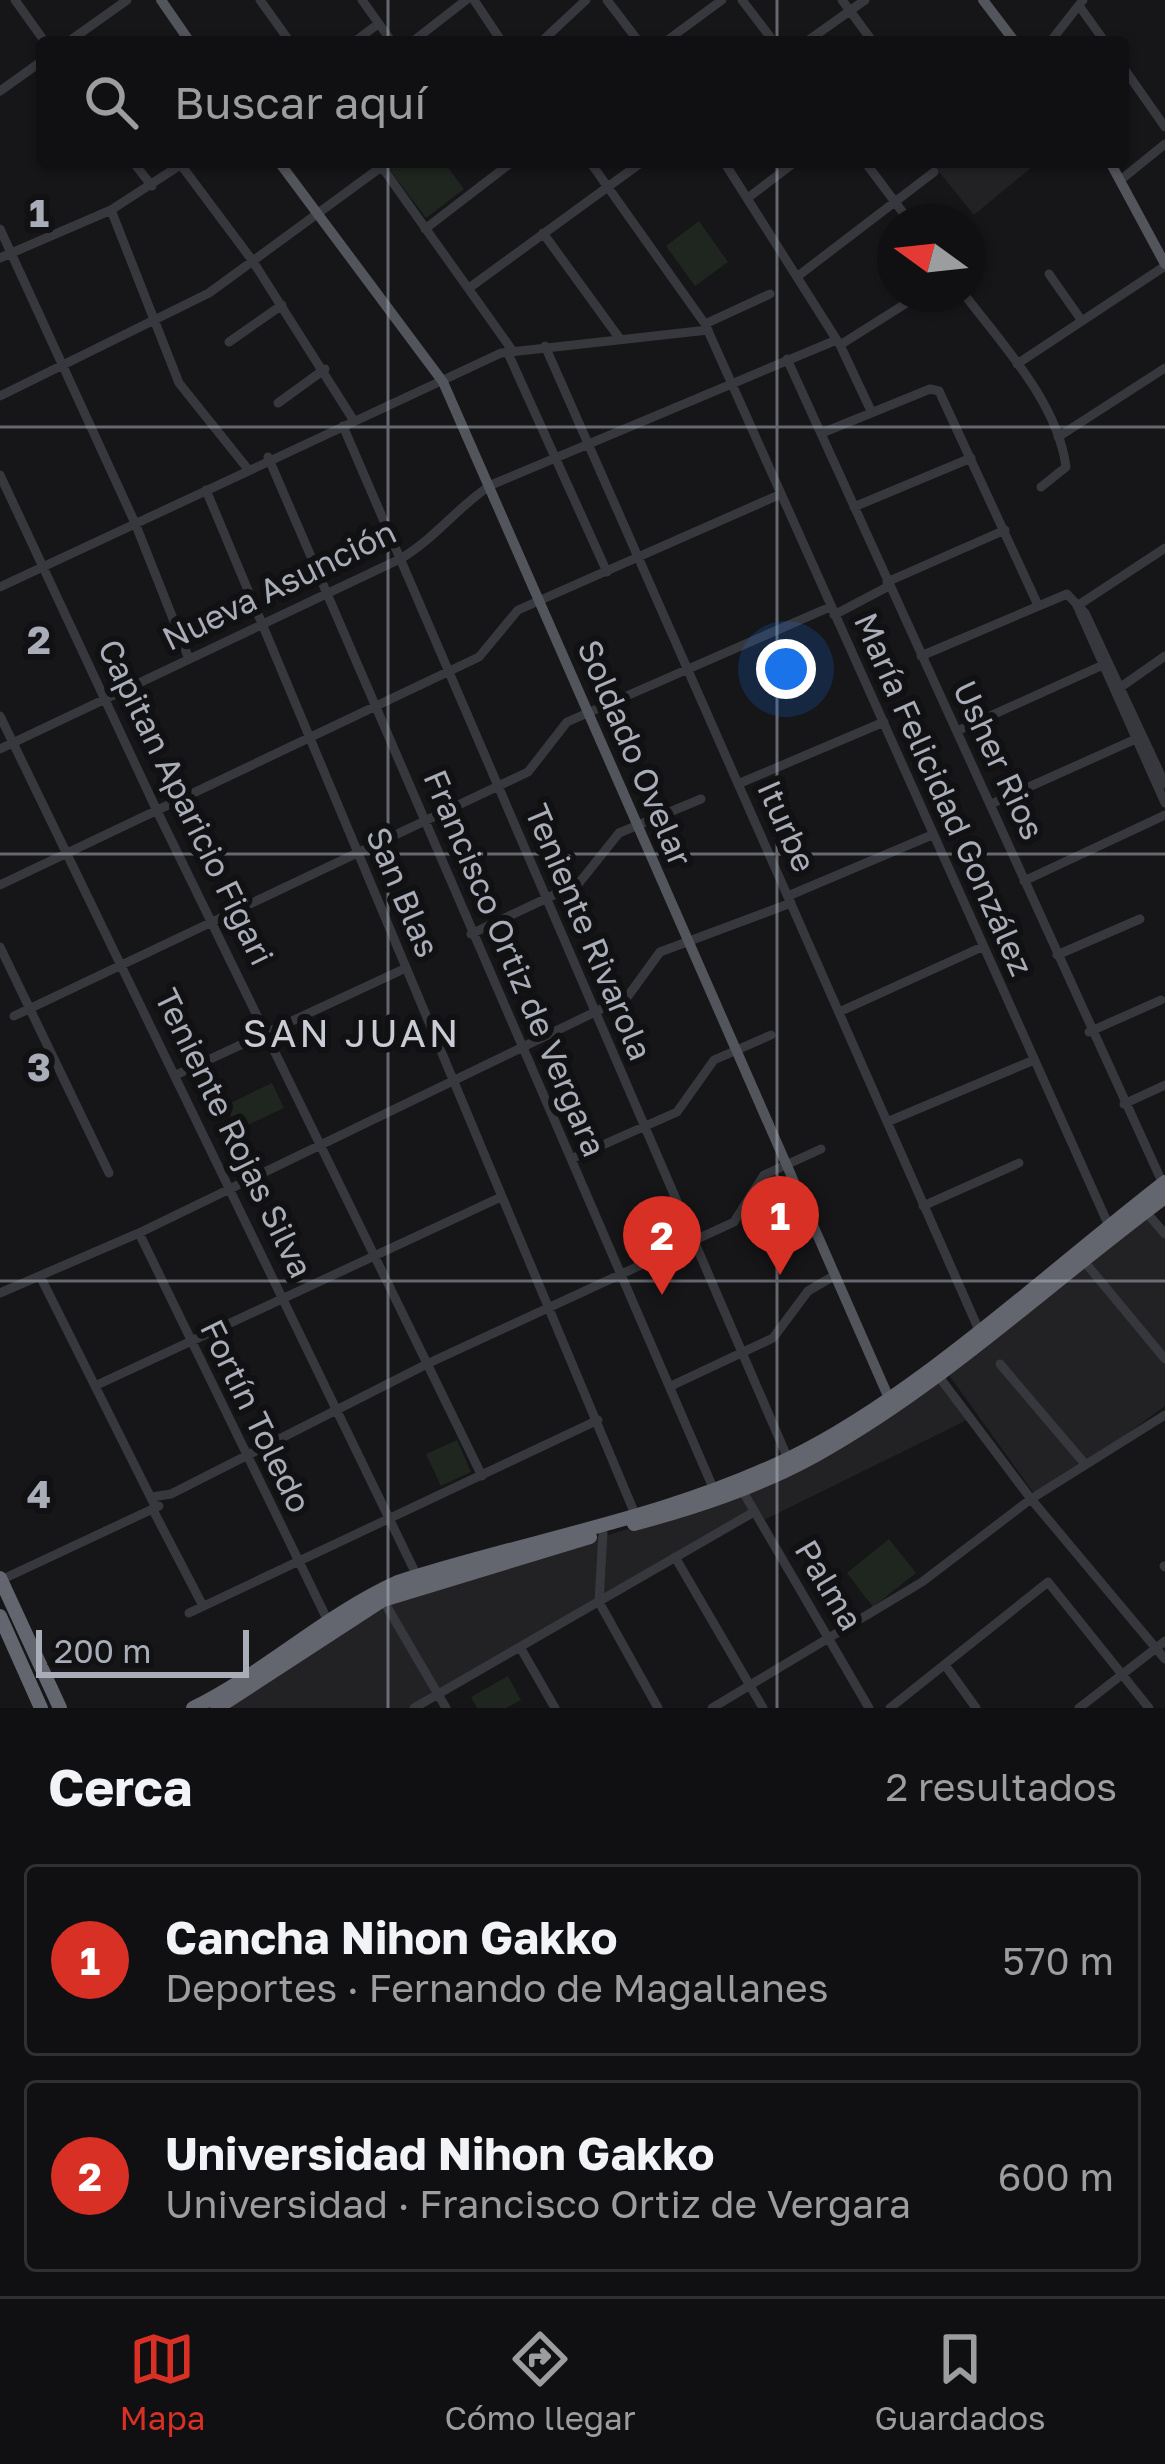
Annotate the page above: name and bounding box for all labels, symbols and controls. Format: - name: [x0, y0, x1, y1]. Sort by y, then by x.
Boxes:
- search box: [36, 36, 1129, 168]
- icon: search: [78, 69, 144, 135]
- text: Buscar aquí: [174, 75, 426, 129]
- text: 1: [29, 189, 49, 236]
- north arrow: [877, 204, 985, 312]
- street label: Nueva Asunción: [156, 511, 402, 658]
- street label: María Felicidad González: [847, 606, 1042, 981]
- text: 2: [27, 616, 51, 663]
- street label: Capitan Aparicio Figari: [91, 633, 282, 971]
- street label: Soldado Ovelar: [570, 634, 701, 872]
- your location: [756, 639, 816, 699]
- street label: Usher Rios: [946, 674, 1053, 845]
- street label: Francisco Ortiz de Vergara: [416, 764, 615, 1162]
- street label: Iturbe: [750, 774, 825, 878]
- street label: Teniente Rivarola: [518, 798, 661, 1066]
- street label: San Blas: [359, 821, 448, 963]
- street label: Teniente Rojas Silva: [148, 982, 321, 1284]
- district label: SAN JUAN: [243, 1009, 461, 1056]
- text: 3: [27, 1043, 51, 1090]
- pin: 1: [741, 1176, 819, 1275]
- pin: 2: [623, 1196, 701, 1295]
- street label: Fortín Toledo: [193, 1313, 320, 1519]
- text: 4: [27, 1470, 51, 1517]
- street label: Palma: [787, 1533, 871, 1637]
- scale bar: [36, 1624, 249, 1677]
- text: 200 m: [54, 1631, 152, 1670]
- text: Cerca: [48, 1756, 192, 1817]
- text: 2 resultados: [886, 1763, 1117, 1810]
- text: Cancha Nihon Gakko: [165, 1910, 617, 1964]
- text: 1: [80, 1937, 100, 1984]
- text: 570 m: [1002, 1937, 1114, 1984]
- text: Deportes · Fernando de Magallanes: [165, 1964, 828, 2011]
- text: Universidad Nihon Gakko: [165, 2126, 715, 2180]
- text: 2: [78, 2153, 102, 2200]
- text: 600 m: [998, 2153, 1114, 2200]
- text: Universidad · Francisco Ortiz de Vergara: [165, 2180, 911, 2227]
- tab: Mapa: [119, 2326, 205, 2437]
- tab: Cómo llegar: [444, 2326, 636, 2437]
- tab: Guardados: [875, 2326, 1046, 2437]

